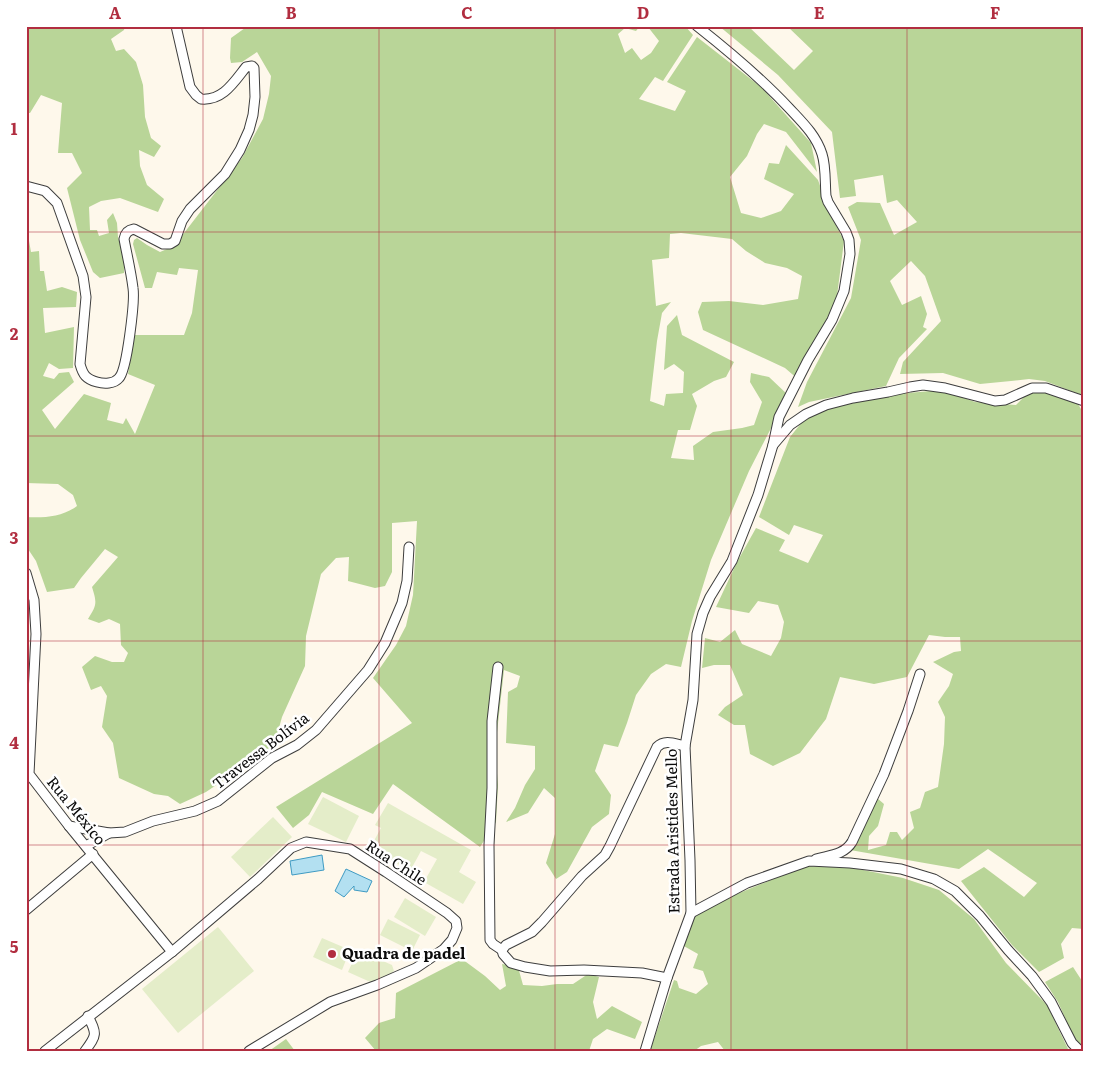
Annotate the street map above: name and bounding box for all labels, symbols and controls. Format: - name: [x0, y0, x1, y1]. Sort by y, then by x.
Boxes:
- text: A: [109, 0, 121, 24]
- text: B: [285, 0, 297, 24]
- text: C: [461, 0, 473, 24]
- text: D: [637, 0, 649, 24]
- text: E: [814, 0, 825, 24]
- text: F: [990, 0, 1000, 24]
- text: 1: [11, 116, 18, 140]
- text: 2: [10, 321, 19, 345]
- text: 3: [10, 525, 19, 549]
- street label: Travessa Bolívia: [207, 705, 314, 794]
- text: 4: [9, 730, 19, 754]
- street label: Estrada Aristides Mello: [659, 748, 684, 914]
- street label: Rua México: [42, 771, 112, 850]
- street label: Rua Chile: [362, 833, 432, 890]
- text: 5: [10, 934, 19, 958]
- place label: Quadra de padel: [342, 941, 466, 964]
- marker: Quadra de padel: [326, 948, 338, 960]

